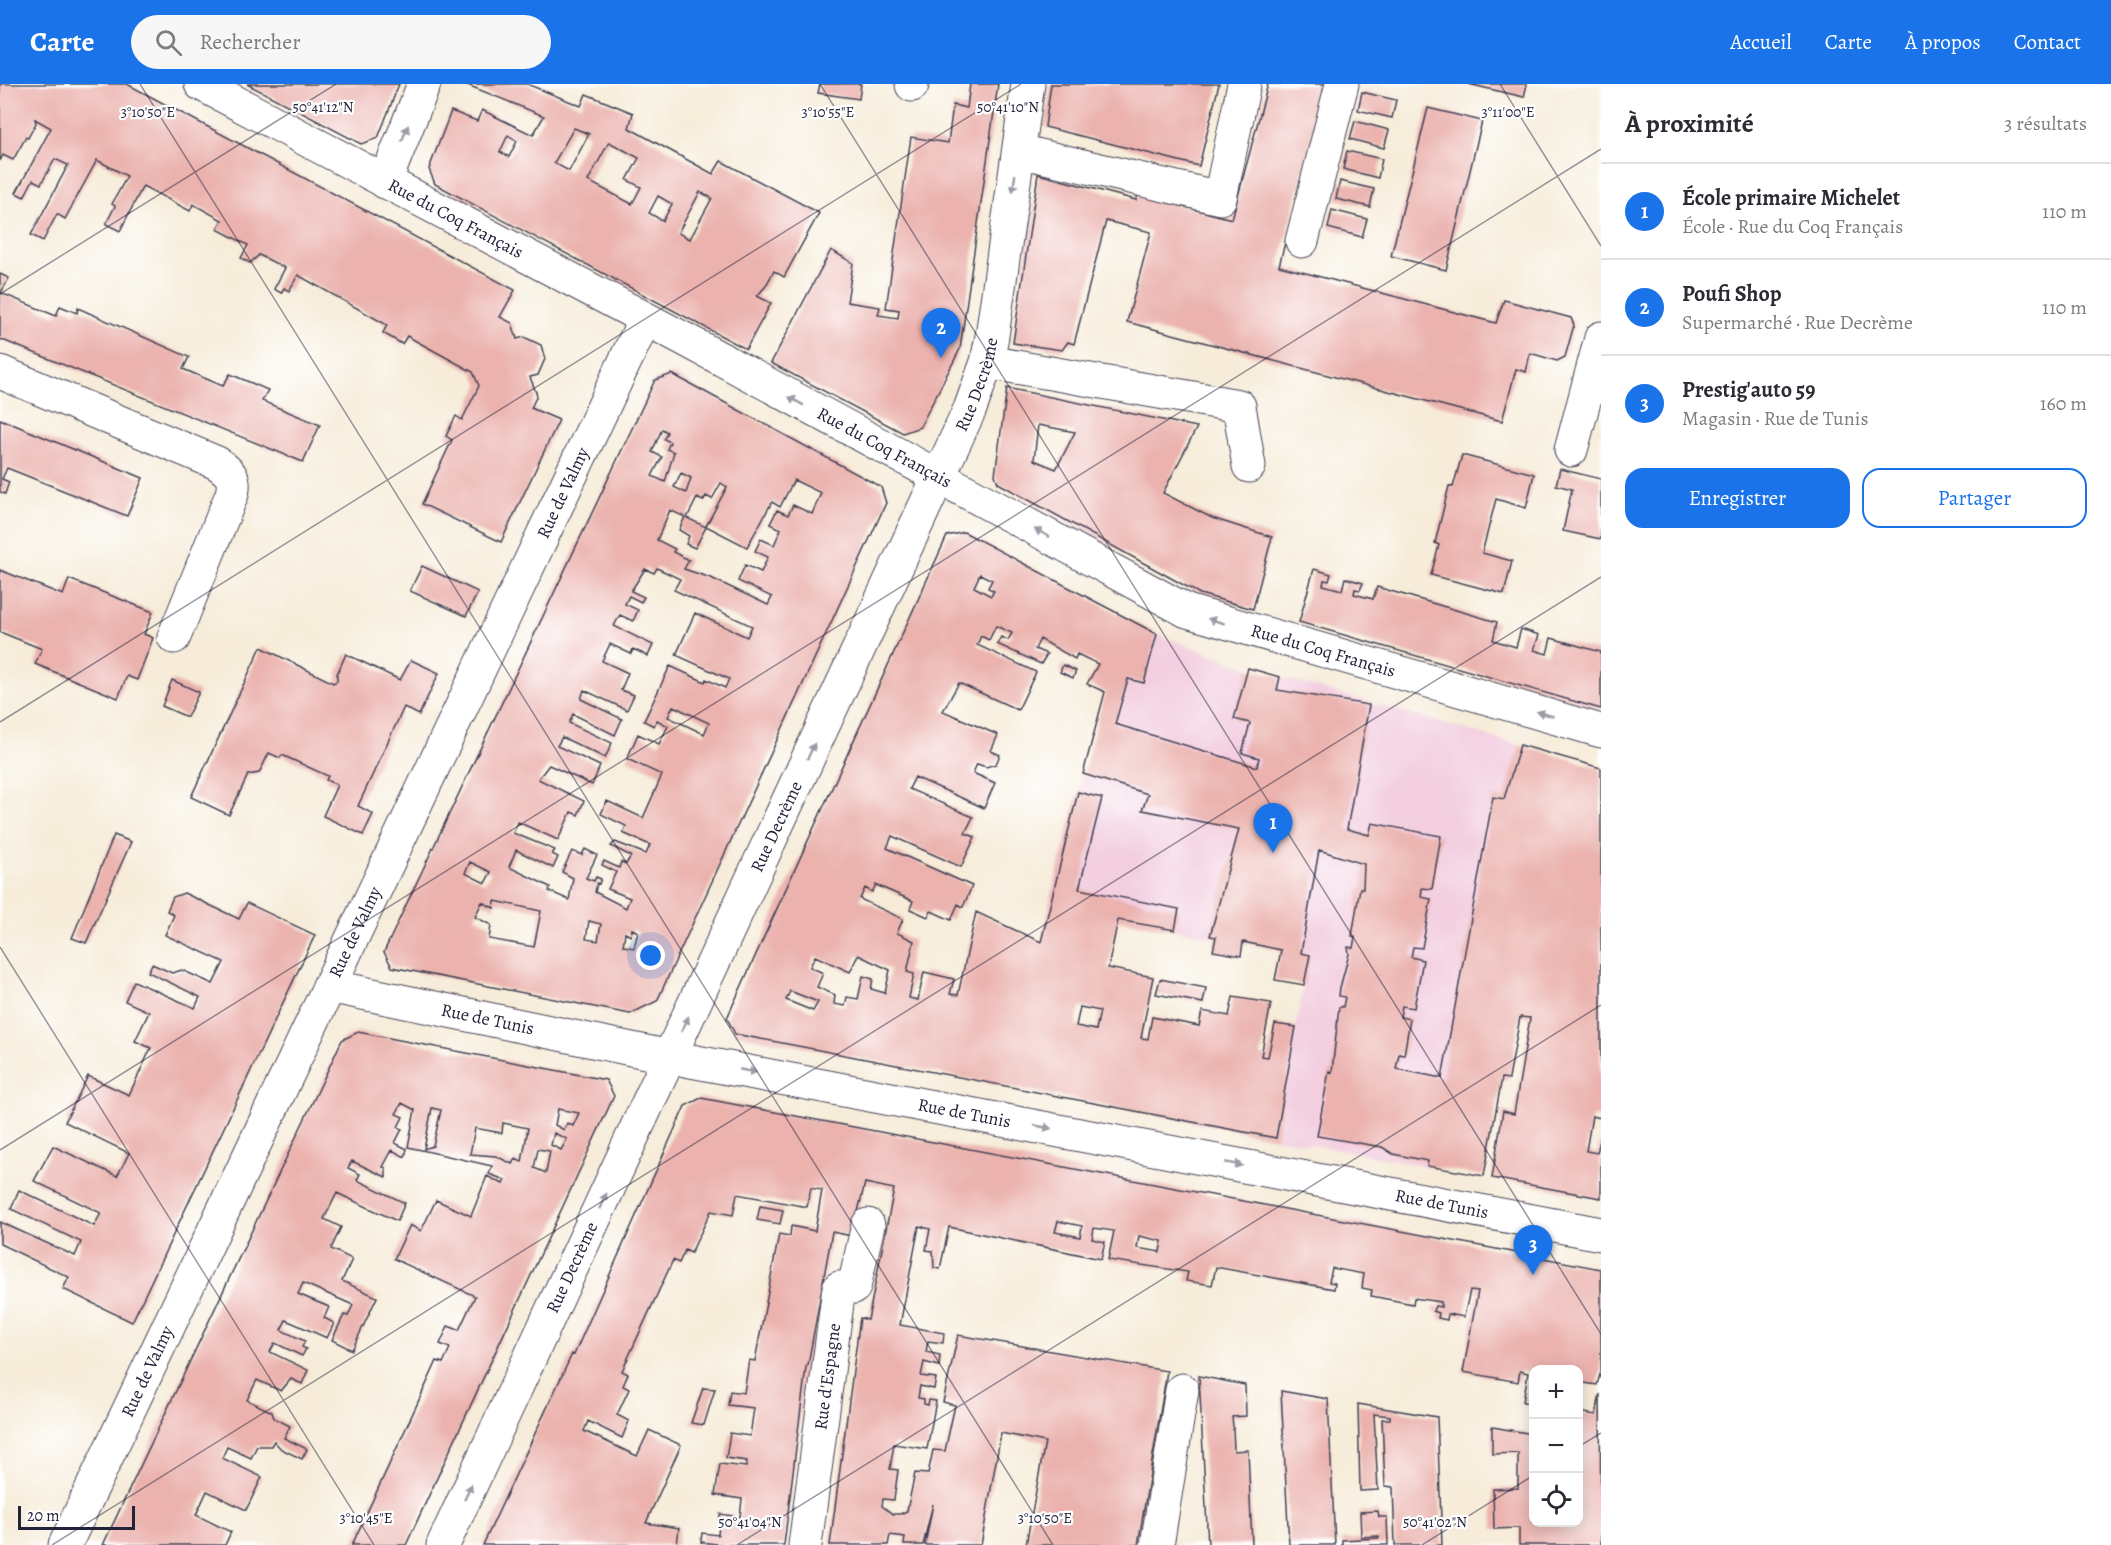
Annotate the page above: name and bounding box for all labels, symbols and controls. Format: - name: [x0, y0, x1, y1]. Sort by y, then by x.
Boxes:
- search box: [131, 15, 551, 69]
- text: Carte: [30, 23, 95, 61]
- icon: search: [152, 26, 185, 59]
- text: Rechercher: [200, 27, 301, 57]
- text: Accueil: [1730, 28, 1792, 56]
- text: Carte: [1825, 28, 1872, 56]
- text: À propos: [1905, 28, 1981, 56]
- text: Contact: [2014, 28, 2081, 56]
- text: 50°41'12"N: [292, 97, 354, 117]
- text: 50°41'10"N: [977, 97, 1039, 117]
- text: 3°10'50"E: [121, 102, 175, 122]
- text: 3°10'55"E: [802, 102, 854, 122]
- text: 3°11'00"E: [1482, 102, 1535, 122]
- text: À proximité: [1625, 106, 1754, 141]
- text: 3 résultats: [2004, 110, 2087, 137]
- one-way arrow: [401, 124, 410, 142]
- street label: Rue du Coq Français: [384, 173, 527, 264]
- one-way arrow: [1009, 174, 1018, 193]
- text: École primaire Michelet: [1682, 183, 1900, 213]
- text: 1: [1641, 198, 1648, 225]
- text: 110 m: [2042, 198, 2087, 225]
- text: École · Rue du Coq Français: [1682, 213, 1903, 240]
- text: Poufi Shop: [1682, 279, 1782, 309]
- text: 2: [1640, 294, 1649, 321]
- text: 110 m: [2042, 294, 2087, 321]
- pin: 2: [922, 308, 960, 358]
- text: Supermarché · Rue Decrème: [1682, 309, 1913, 336]
- street label: Rue Decrème: [949, 335, 1003, 435]
- text: Prestig'auto 59: [1682, 375, 1815, 405]
- text: 3: [1640, 390, 1649, 417]
- text: 160 m: [2040, 390, 2087, 417]
- one-way arrow: [788, 396, 805, 406]
- street label: Rue du Coq Français: [813, 401, 956, 493]
- text: Magasin · Rue de Tunis: [1682, 405, 1868, 432]
- street label: Rue de Valmy: [531, 442, 595, 542]
- button: Enregistrer: [1625, 468, 1850, 528]
- button: Partager: [1862, 468, 2087, 528]
- one-way arrow: [1033, 528, 1050, 538]
- one-way arrow: [1207, 616, 1225, 625]
- street label: Rue du Coq Français: [1248, 618, 1399, 683]
- one-way arrow: [1536, 709, 1554, 719]
- one-way arrow: [806, 743, 815, 760]
- street label: Rue Decrème: [745, 777, 808, 876]
- pin: 1: [1254, 804, 1292, 853]
- street label: Rue de Valmy: [323, 882, 387, 982]
- your location: [636, 941, 665, 970]
- street label: Rue de Tunis: [439, 998, 536, 1040]
- one-way arrow: [680, 1015, 689, 1032]
- one-way arrow: [739, 1067, 758, 1076]
- street label: Rue de Tunis: [916, 1092, 1013, 1134]
- one-way arrow: [1033, 1123, 1052, 1132]
- one-way arrow: [1225, 1160, 1244, 1169]
- street label: Rue de Tunis: [1393, 1183, 1490, 1224]
- one-way arrow: [598, 1192, 607, 1209]
- street label: Rue Decrème: [540, 1218, 603, 1317]
- pin: 3: [1514, 1226, 1552, 1275]
- street label: Rue de Valmy: [115, 1321, 179, 1421]
- street label: Rue d'Espagne: [808, 1322, 846, 1431]
- map controls: [1529, 1365, 1583, 1527]
- button: +: [1529, 1365, 1583, 1419]
- button: −: [1529, 1419, 1583, 1473]
- button: locate: [1529, 1473, 1583, 1527]
- one-way arrow: [463, 1482, 473, 1500]
- scale bar: [18, 1503, 135, 1530]
- text: 20 m: [27, 1505, 60, 1527]
- text: 3°10'45"E: [339, 1508, 393, 1528]
- text: 3°10'50"E: [1018, 1508, 1072, 1528]
- text: 50°41'04"N: [718, 1512, 782, 1532]
- text: 50°41'02"N: [1403, 1512, 1467, 1532]

